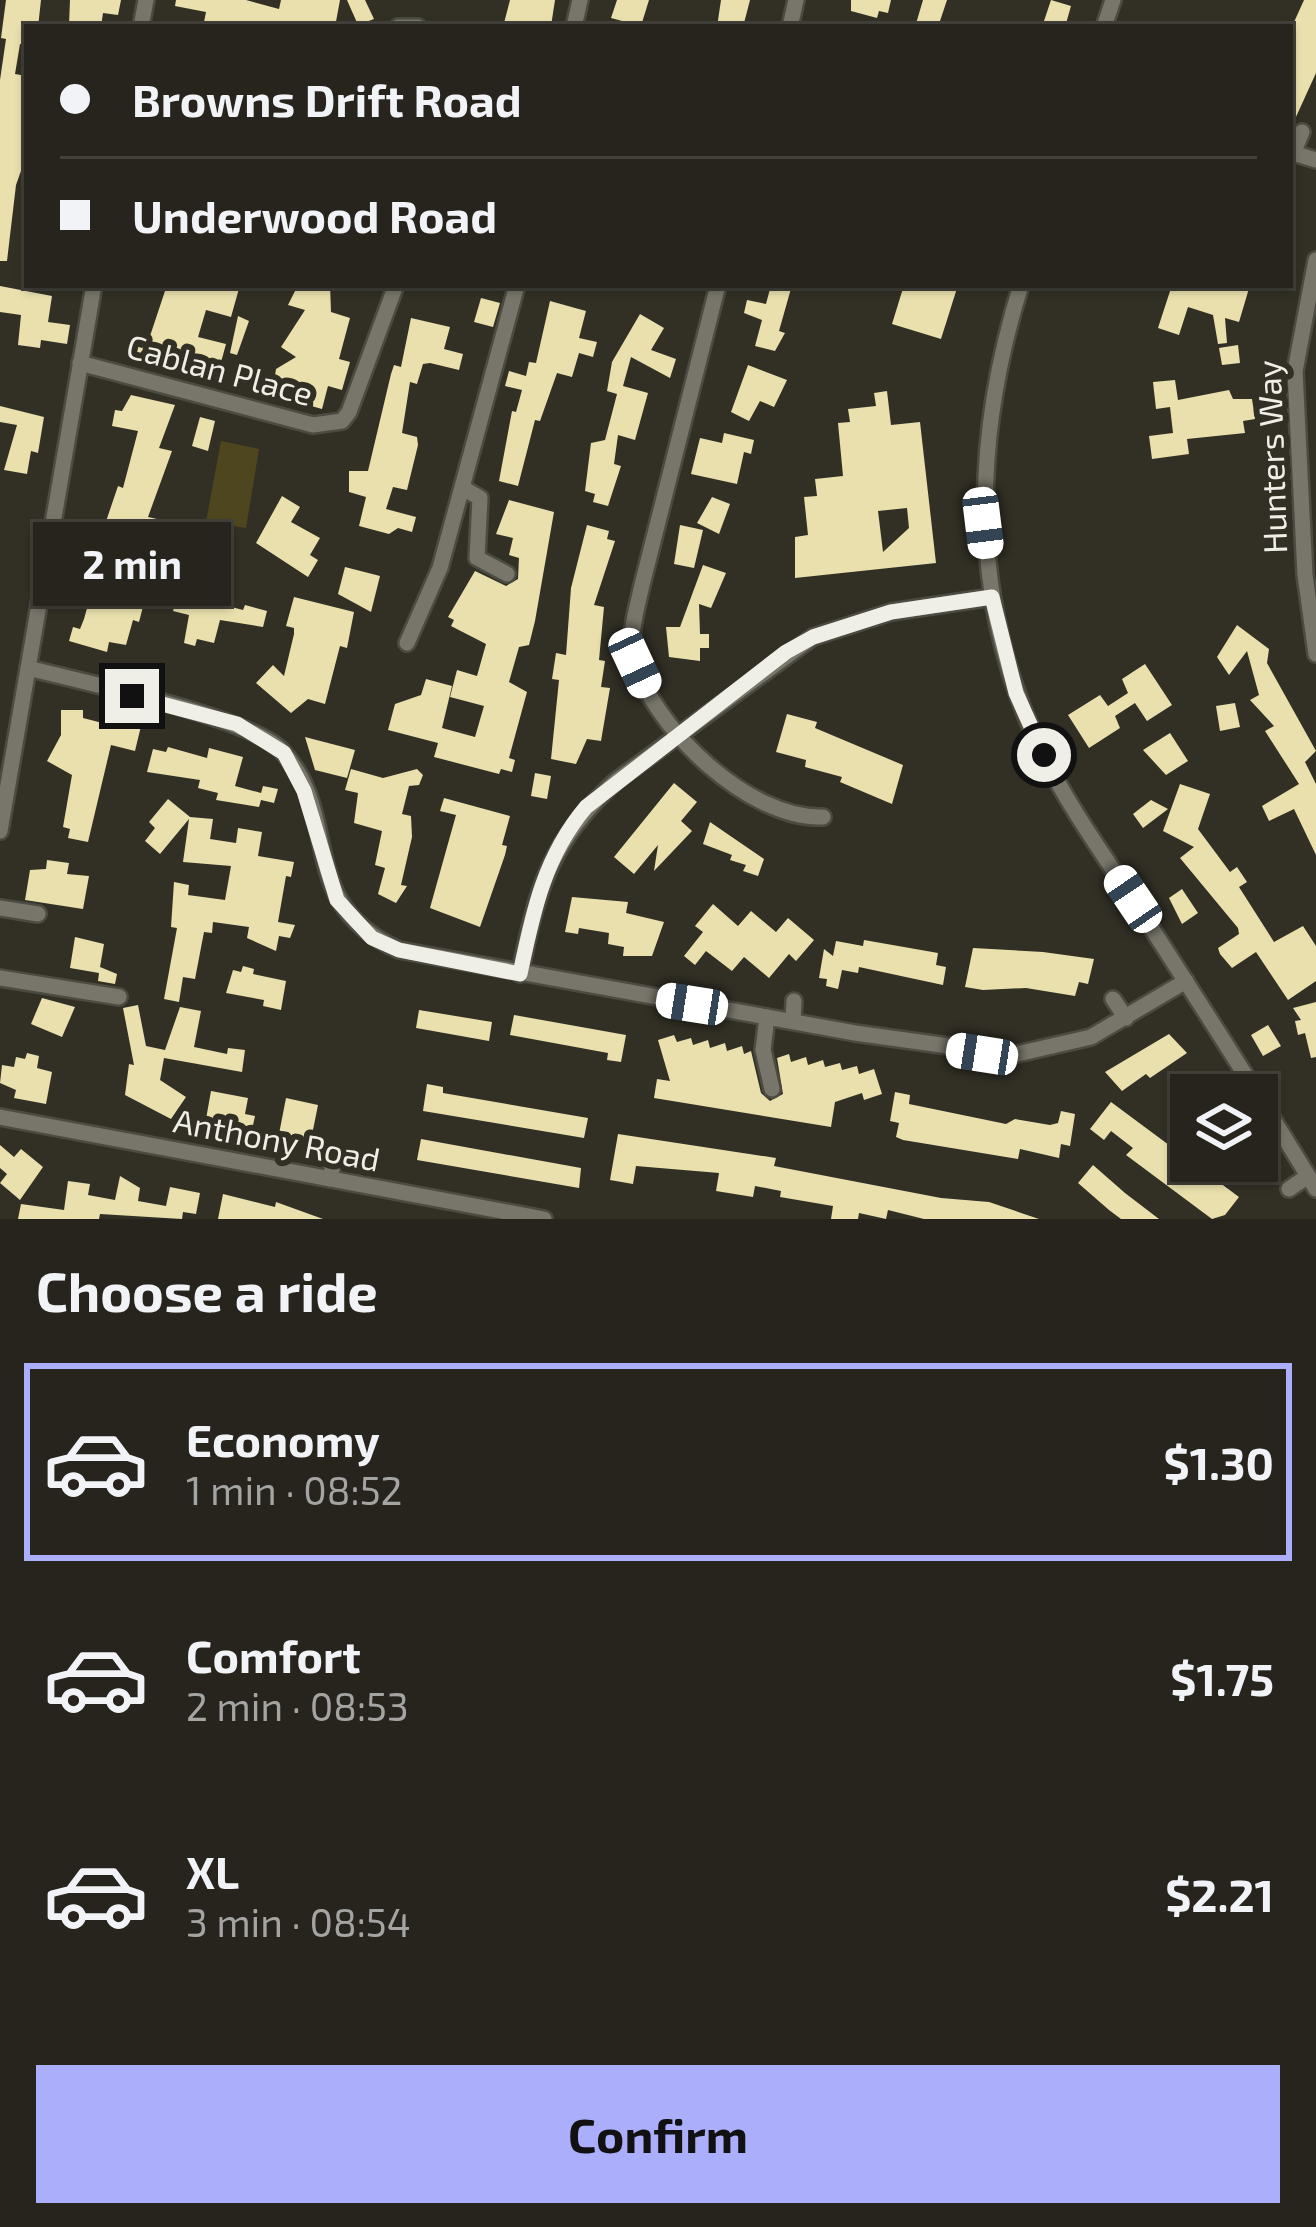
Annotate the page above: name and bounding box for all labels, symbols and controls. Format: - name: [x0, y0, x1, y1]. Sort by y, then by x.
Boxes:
- text: Browns Drift Road: [132, 72, 522, 126]
- text: Underwood Road: [132, 188, 497, 242]
- street label: Cablan Place: [122, 325, 318, 413]
- street label: Hunters Way: [1248, 360, 1294, 554]
- car: [961, 485, 1005, 561]
- callout: 2 min: [33, 522, 231, 606]
- text: 2 min: [82, 540, 182, 587]
- car: [603, 623, 667, 703]
- route end: [105, 669, 159, 723]
- route start: [1017, 728, 1071, 782]
- car: [1098, 859, 1168, 939]
- car: [654, 981, 730, 1027]
- car: [944, 1031, 1020, 1077]
- map controls: [1170, 1074, 1278, 1182]
- button: layers: [1170, 1074, 1278, 1182]
- street label: Anthony Road: [170, 1099, 384, 1179]
- text: Choose a ride: [36, 1258, 378, 1323]
- icon: car: [42, 1408, 150, 1516]
- text: Economy: [186, 1412, 380, 1466]
- text: $1.30: [1164, 1435, 1274, 1489]
- text: 1 min · 08:52: [186, 1466, 403, 1513]
- icon: car: [42, 1624, 150, 1732]
- text: Comfort: [186, 1628, 361, 1682]
- text: $1.75: [1170, 1651, 1274, 1705]
- text: 2 min · 08:53: [186, 1682, 409, 1729]
- icon: car: [42, 1840, 150, 1948]
- text: XL: [186, 1844, 239, 1898]
- text: $2.21: [1165, 1867, 1274, 1921]
- text: 3 min · 08:54: [186, 1898, 411, 1945]
- button: Confirm: [36, 2065, 1280, 2203]

